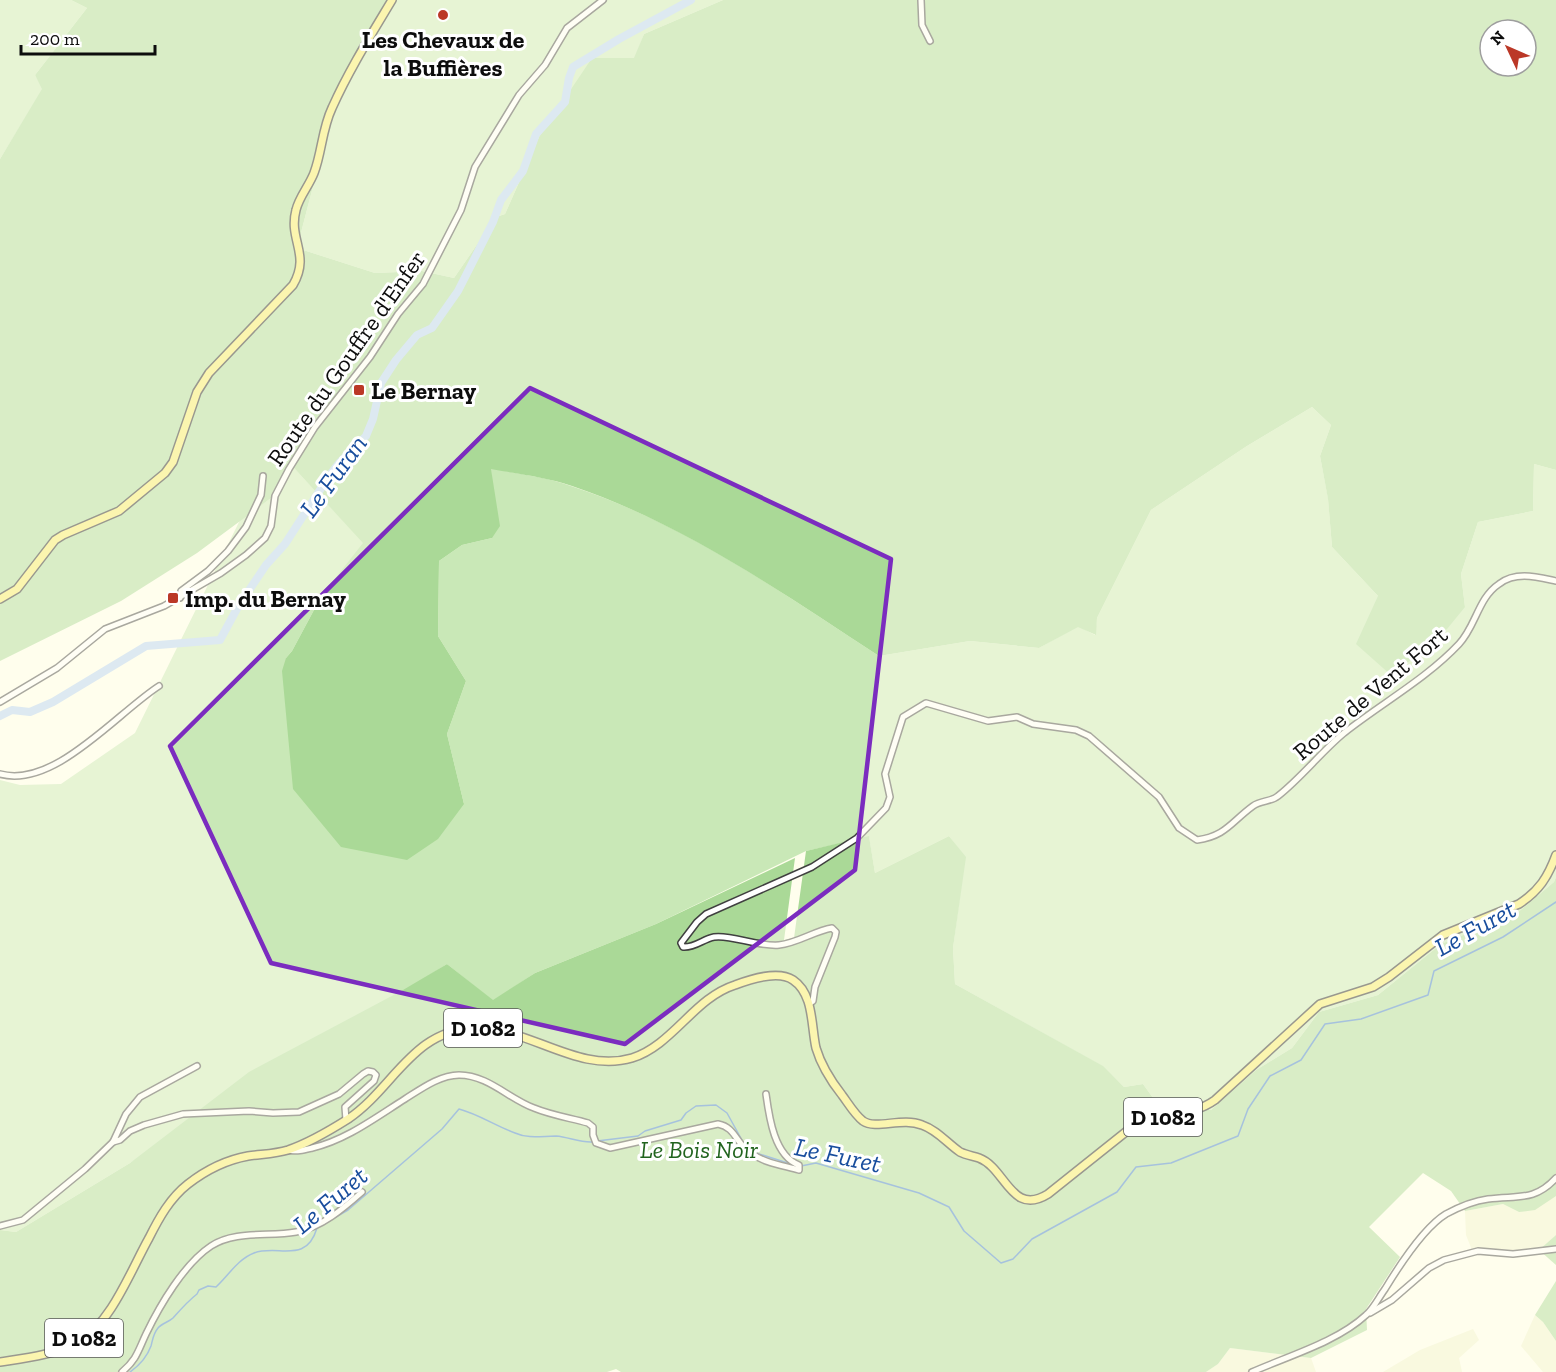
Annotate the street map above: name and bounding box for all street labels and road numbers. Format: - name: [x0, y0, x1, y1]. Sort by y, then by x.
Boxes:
- street label: Route du Gouffre d'Enfer: [261, 245, 431, 471]
- street label: Route de Vent Fort: [1287, 620, 1453, 766]
- road number: D 1082: [444, 1009, 522, 1047]
- road number: D 1082: [1124, 1098, 1202, 1136]
- road number: D 1082: [45, 1319, 123, 1357]

